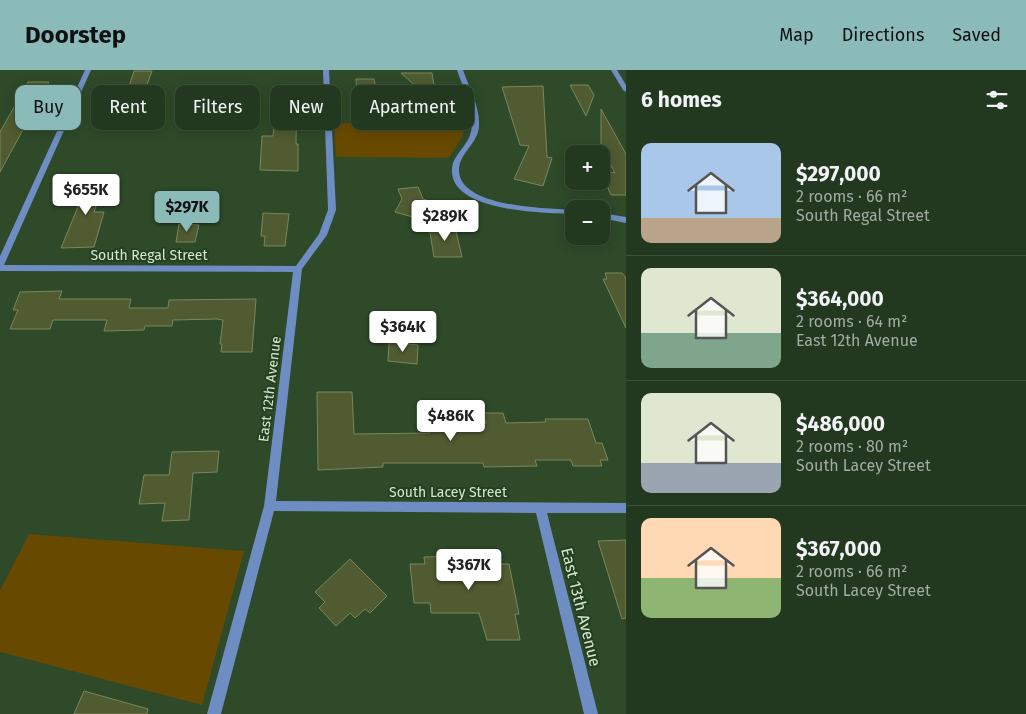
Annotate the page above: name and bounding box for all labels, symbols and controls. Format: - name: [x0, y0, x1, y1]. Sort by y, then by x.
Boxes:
- text: Doorstep: [25, 21, 126, 49]
- text: Map: [779, 24, 814, 46]
- text: Directions: [842, 24, 924, 46]
- text: Saved: [952, 24, 1001, 46]
- chip: Buy: [15, 85, 81, 130]
- chip: Rent: [91, 85, 165, 130]
- chip: Filters: [175, 85, 260, 130]
- chip: New: [270, 85, 341, 130]
- chip: Apartment: [351, 85, 474, 130]
- icon: filters: [983, 86, 1011, 114]
- text: 6 homes: [641, 87, 722, 113]
- map controls: [565, 145, 610, 245]
- button: +: [565, 145, 610, 190]
- text: $297,000: [796, 161, 881, 187]
- icon: home: [681, 163, 741, 223]
- pin: $655K: [51, 174, 121, 216]
- text: $655K: [64, 180, 108, 199]
- text: 2 rooms · 66 m²: [796, 187, 907, 206]
- pin: $297K: [152, 190, 222, 233]
- text: $297K: [165, 197, 209, 216]
- pin: $289K: [410, 200, 480, 242]
- button: −: [565, 200, 610, 245]
- text: $289K: [422, 206, 468, 225]
- text: South Regal Street: [796, 206, 930, 225]
- street label: South Regal Street: [90, 247, 208, 264]
- text: $364,000: [796, 286, 884, 312]
- icon: home: [681, 288, 741, 348]
- pin: $364K: [368, 310, 438, 353]
- text: 2 rooms · 64 m²: [796, 312, 907, 331]
- text: $364K: [380, 317, 426, 336]
- text: East 12th Avenue: [796, 331, 918, 350]
- street label: East 12th Avenue: [255, 335, 285, 443]
- pin: $486K: [416, 400, 486, 442]
- text: $486K: [428, 406, 474, 425]
- text: $486,000: [796, 411, 885, 437]
- icon: home: [681, 413, 741, 473]
- text: 2 rooms · 80 m²: [796, 437, 908, 456]
- text: South Lacey Street: [796, 456, 931, 475]
- street label: South Lacey Street: [389, 484, 508, 501]
- text: $367,000: [796, 536, 881, 562]
- icon: home: [681, 538, 741, 598]
- street label: East 13th Avenue: [557, 546, 605, 668]
- pin: $367K: [434, 548, 504, 591]
- text: $367K: [447, 555, 491, 574]
- text: 2 rooms · 66 m²: [796, 562, 907, 581]
- text: South Lacey Street: [796, 581, 931, 600]

